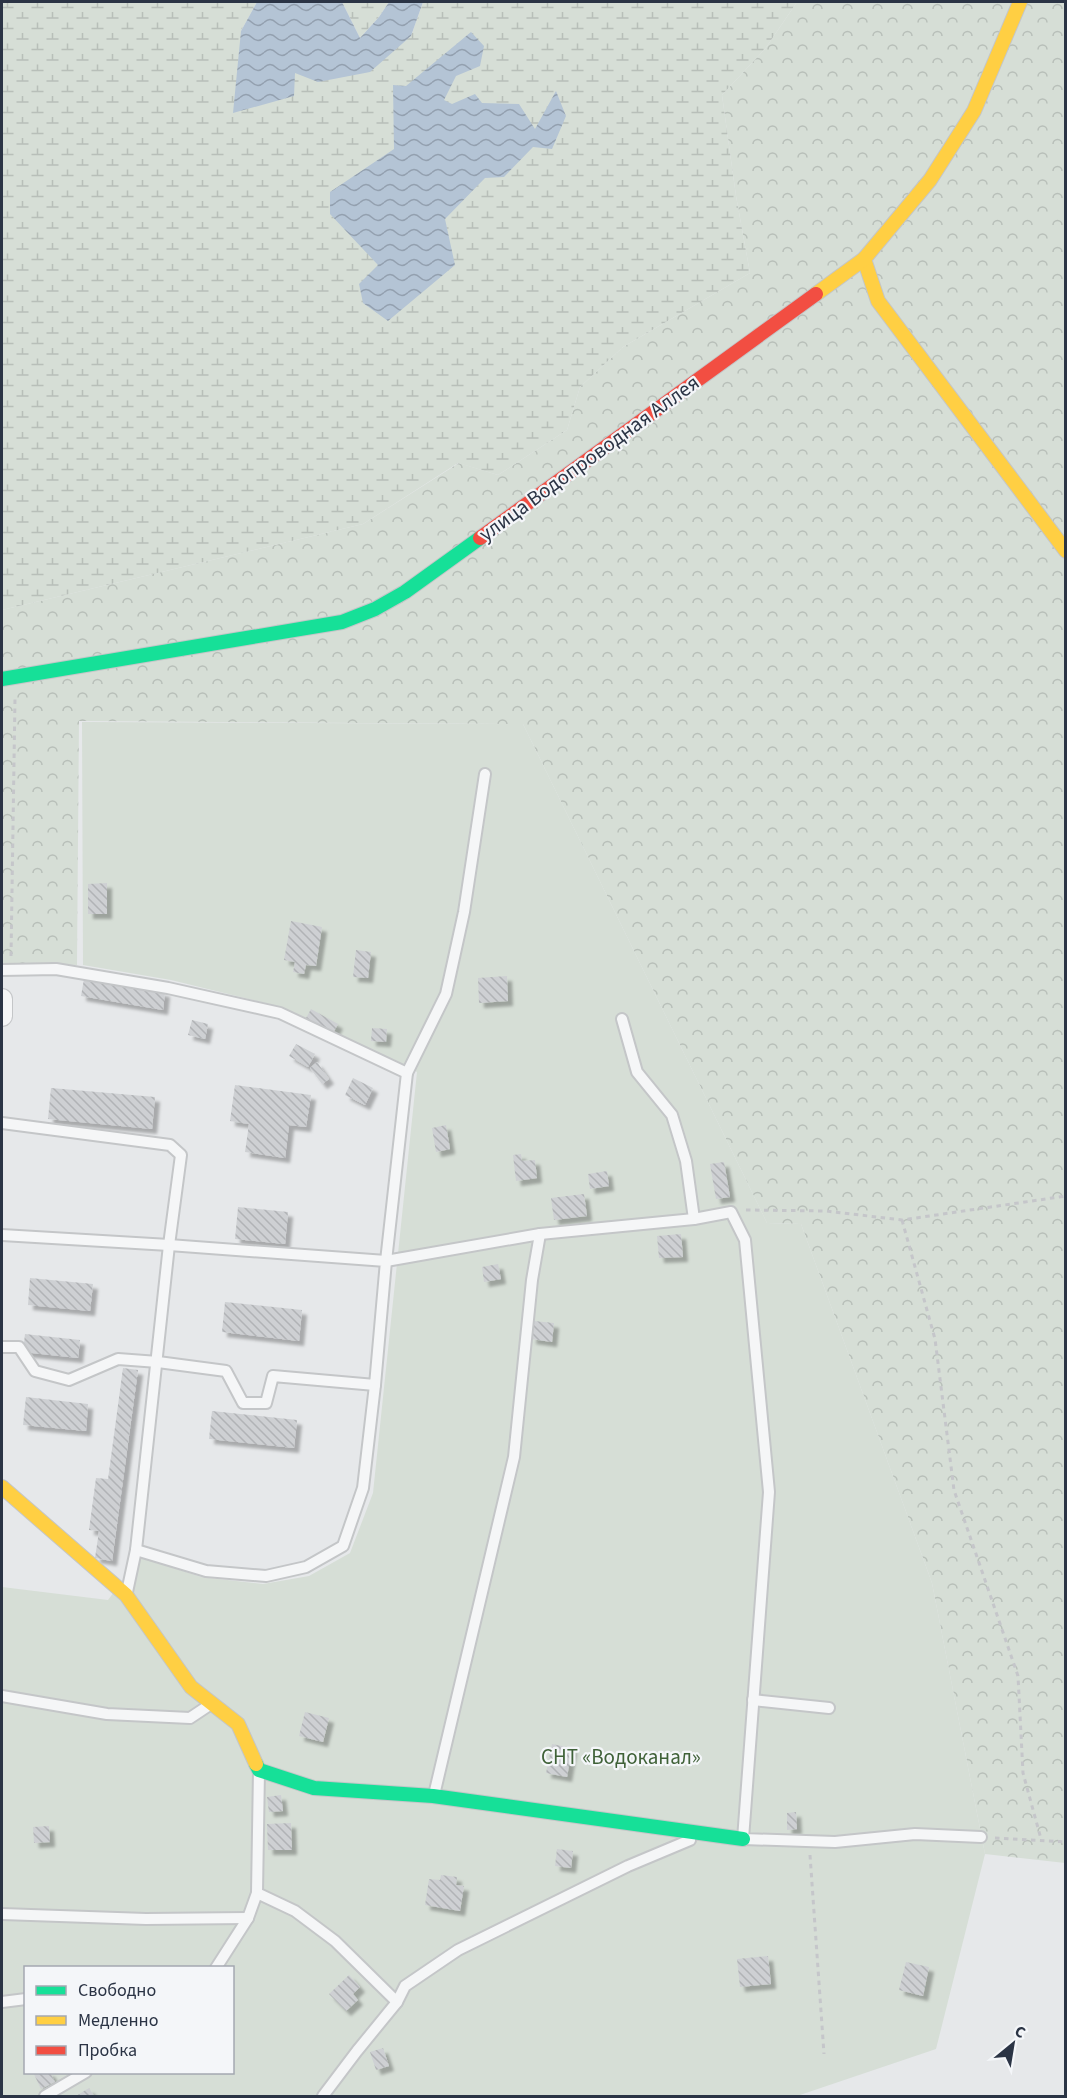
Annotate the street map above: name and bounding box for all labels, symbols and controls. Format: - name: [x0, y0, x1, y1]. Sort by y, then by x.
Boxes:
- street label: улица Водопроводная Аллея: [473, 368, 705, 548]
- park label: СНТ «Водоканал»: [541, 1742, 701, 1772]
- legend: [24, 1966, 234, 2074]
- text: Свободно: [78, 1978, 156, 2003]
- text: Медленно: [78, 2008, 158, 2033]
- north arrow: [983, 2014, 1043, 2074]
- text: С: [1010, 2020, 1030, 2044]
- text: Пробка: [78, 2038, 137, 2063]

